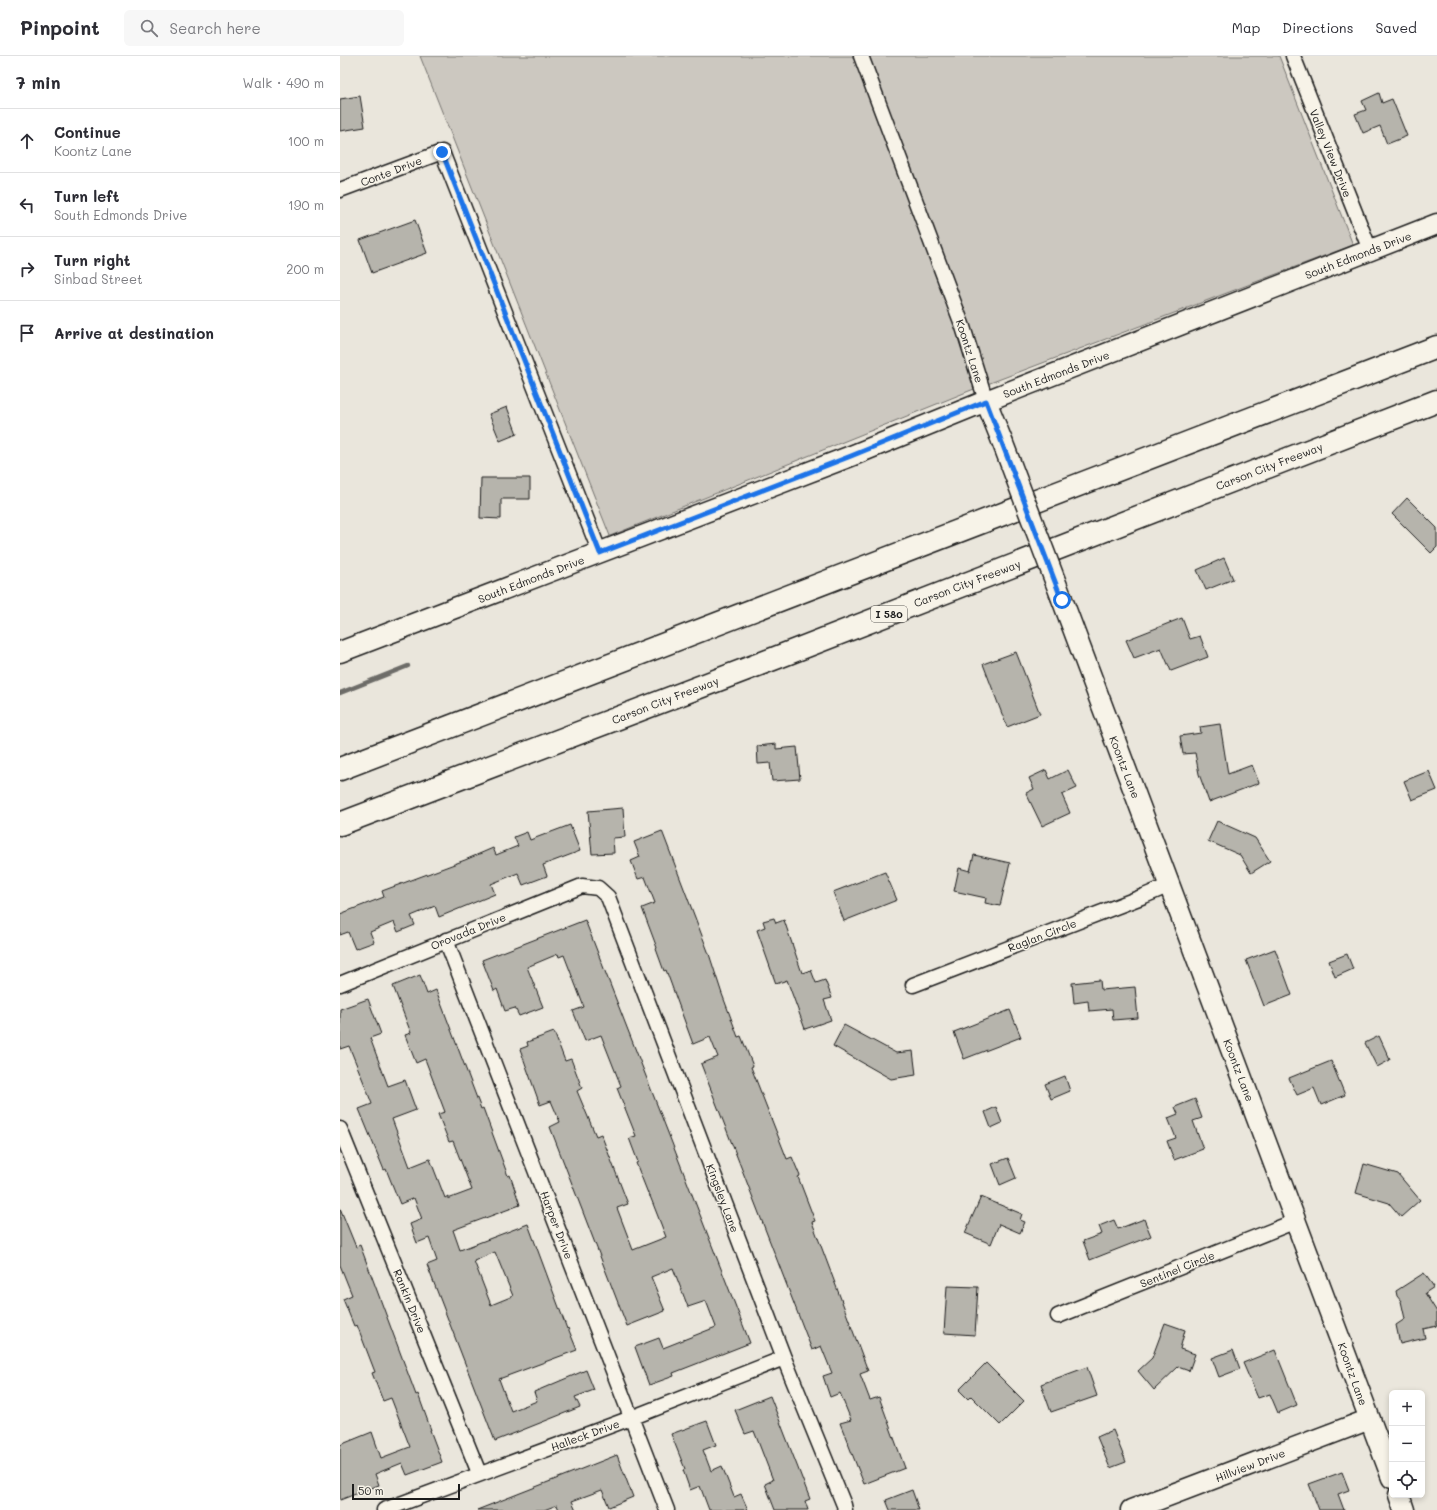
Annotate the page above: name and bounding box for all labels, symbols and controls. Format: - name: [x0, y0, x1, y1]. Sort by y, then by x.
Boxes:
- search box: [124, 10, 404, 46]
- text: Pinpoint: [20, 15, 100, 40]
- icon: search: [138, 17, 160, 39]
- text: Search here: [170, 18, 261, 38]
- text: Map: [1232, 18, 1260, 37]
- text: Directions: [1282, 18, 1353, 37]
- text: Saved: [1375, 18, 1417, 37]
- text: 7 min: [16, 71, 61, 93]
- text: Walk · 490 m: [242, 74, 324, 91]
- street label: Valley View Drive: [1306, 107, 1356, 200]
- text: Continue: [54, 122, 121, 142]
- icon: ahead: [16, 130, 38, 152]
- text: 100 m: [288, 132, 324, 149]
- text: Koontz Lane: [54, 142, 132, 159]
- route end: [433, 143, 451, 161]
- street label: Conte Drive: [358, 152, 424, 190]
- text: Turn left: [54, 186, 119, 206]
- icon: left: [16, 194, 38, 216]
- text: 190 m: [288, 196, 324, 213]
- text: South Edmonds Drive: [54, 206, 187, 223]
- street label: South Edmonds Drive: [1303, 228, 1414, 282]
- text: Turn right: [54, 250, 131, 270]
- icon: right: [16, 258, 38, 280]
- text: 200 m: [286, 260, 324, 277]
- text: Sinbad Street: [54, 270, 143, 287]
- street label: Koontz Lane: [953, 317, 987, 385]
- icon: arrive: [16, 322, 38, 344]
- text: Arrive at destination: [54, 323, 214, 343]
- street label: South Edmonds Drive: [1001, 347, 1112, 401]
- street label: Carson City Freeway: [1213, 439, 1325, 493]
- street label: South Edmonds Drive: [476, 552, 587, 606]
- street label: Carson City Freeway: [911, 556, 1023, 610]
- route start: [1053, 591, 1071, 609]
- road number: I 580: [871, 606, 907, 622]
- street label: Carson City Freeway: [609, 673, 721, 727]
- street label: Koontz Lane: [1106, 734, 1144, 801]
- street label: Orovada Drive: [428, 909, 508, 953]
- street label: Raglan Circle: [1006, 915, 1079, 955]
- street label: Koontz Lane: [1220, 1037, 1258, 1104]
- street label: Kingsley Lane: [703, 1162, 743, 1235]
- street label: Harper Drive: [537, 1189, 577, 1261]
- street label: Sentinel Circle: [1137, 1247, 1217, 1291]
- street label: Rankin Drive: [390, 1267, 430, 1335]
- street label: Koontz Lane: [1335, 1340, 1371, 1408]
- map controls: [1389, 1390, 1425, 1498]
- button: +: [1389, 1390, 1425, 1426]
- street label: Halleck Drive: [549, 1416, 622, 1454]
- button: −: [1389, 1426, 1425, 1462]
- street label: Hillview Drive: [1213, 1445, 1287, 1485]
- button: locate: [1389, 1462, 1425, 1498]
- scale bar: [352, 1482, 460, 1501]
- text: 50 m: [358, 1483, 384, 1498]

